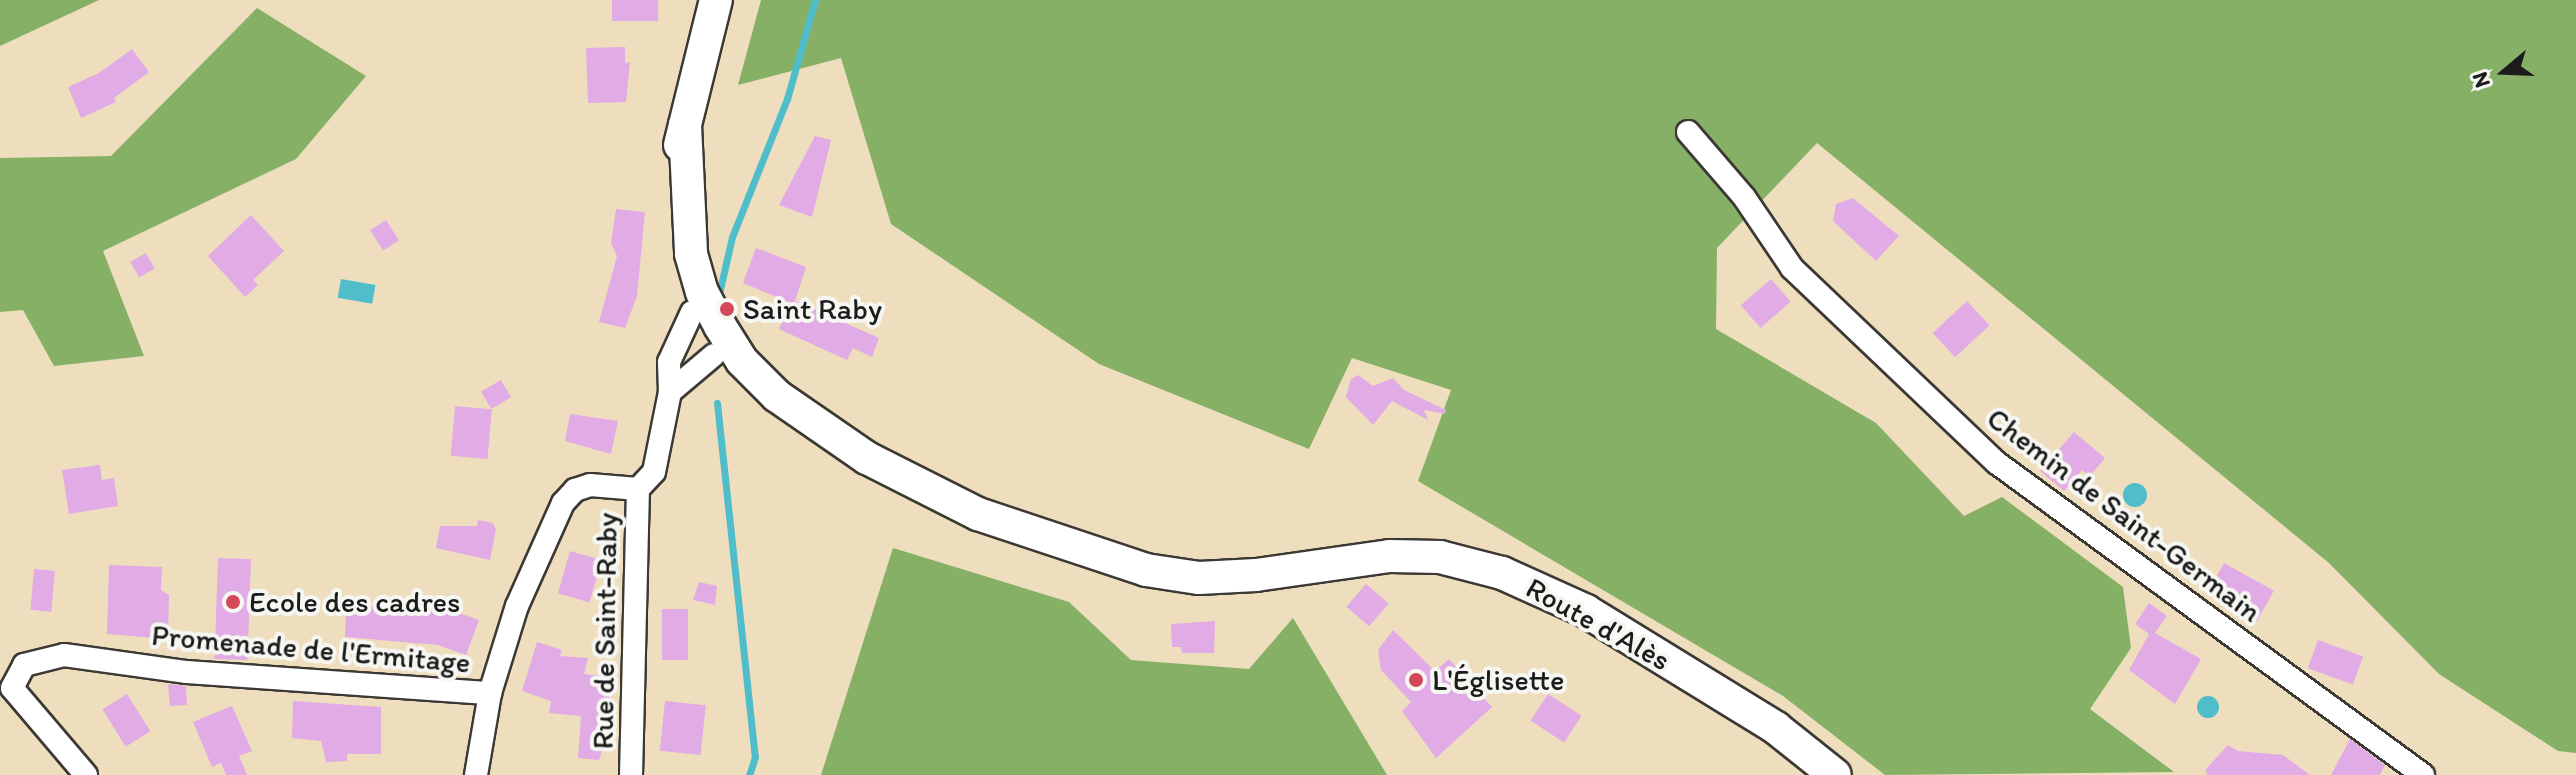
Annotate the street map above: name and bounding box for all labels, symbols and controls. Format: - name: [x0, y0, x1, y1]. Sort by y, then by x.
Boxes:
- north arrow: [2464, 32, 2544, 112]
- text: N: [2466, 69, 2496, 91]
- place label: Saint Raby: [743, 291, 882, 327]
- marker: Saint Raby: [718, 300, 736, 318]
- street label: Chemin de Saint-Germain: [1979, 400, 2269, 630]
- street label: Rue de Saint-Raby: [585, 512, 625, 750]
- street label: Route d'Alès: [1519, 570, 1677, 678]
- place label: Ecole des cadres: [249, 584, 461, 620]
- marker: Ecole des cadres: [224, 593, 242, 611]
- street label: Promenade de l'Ermitage: [150, 617, 472, 681]
- place label: L'Églisette: [1432, 662, 1564, 698]
- marker: L'Églisette: [1407, 671, 1425, 689]

